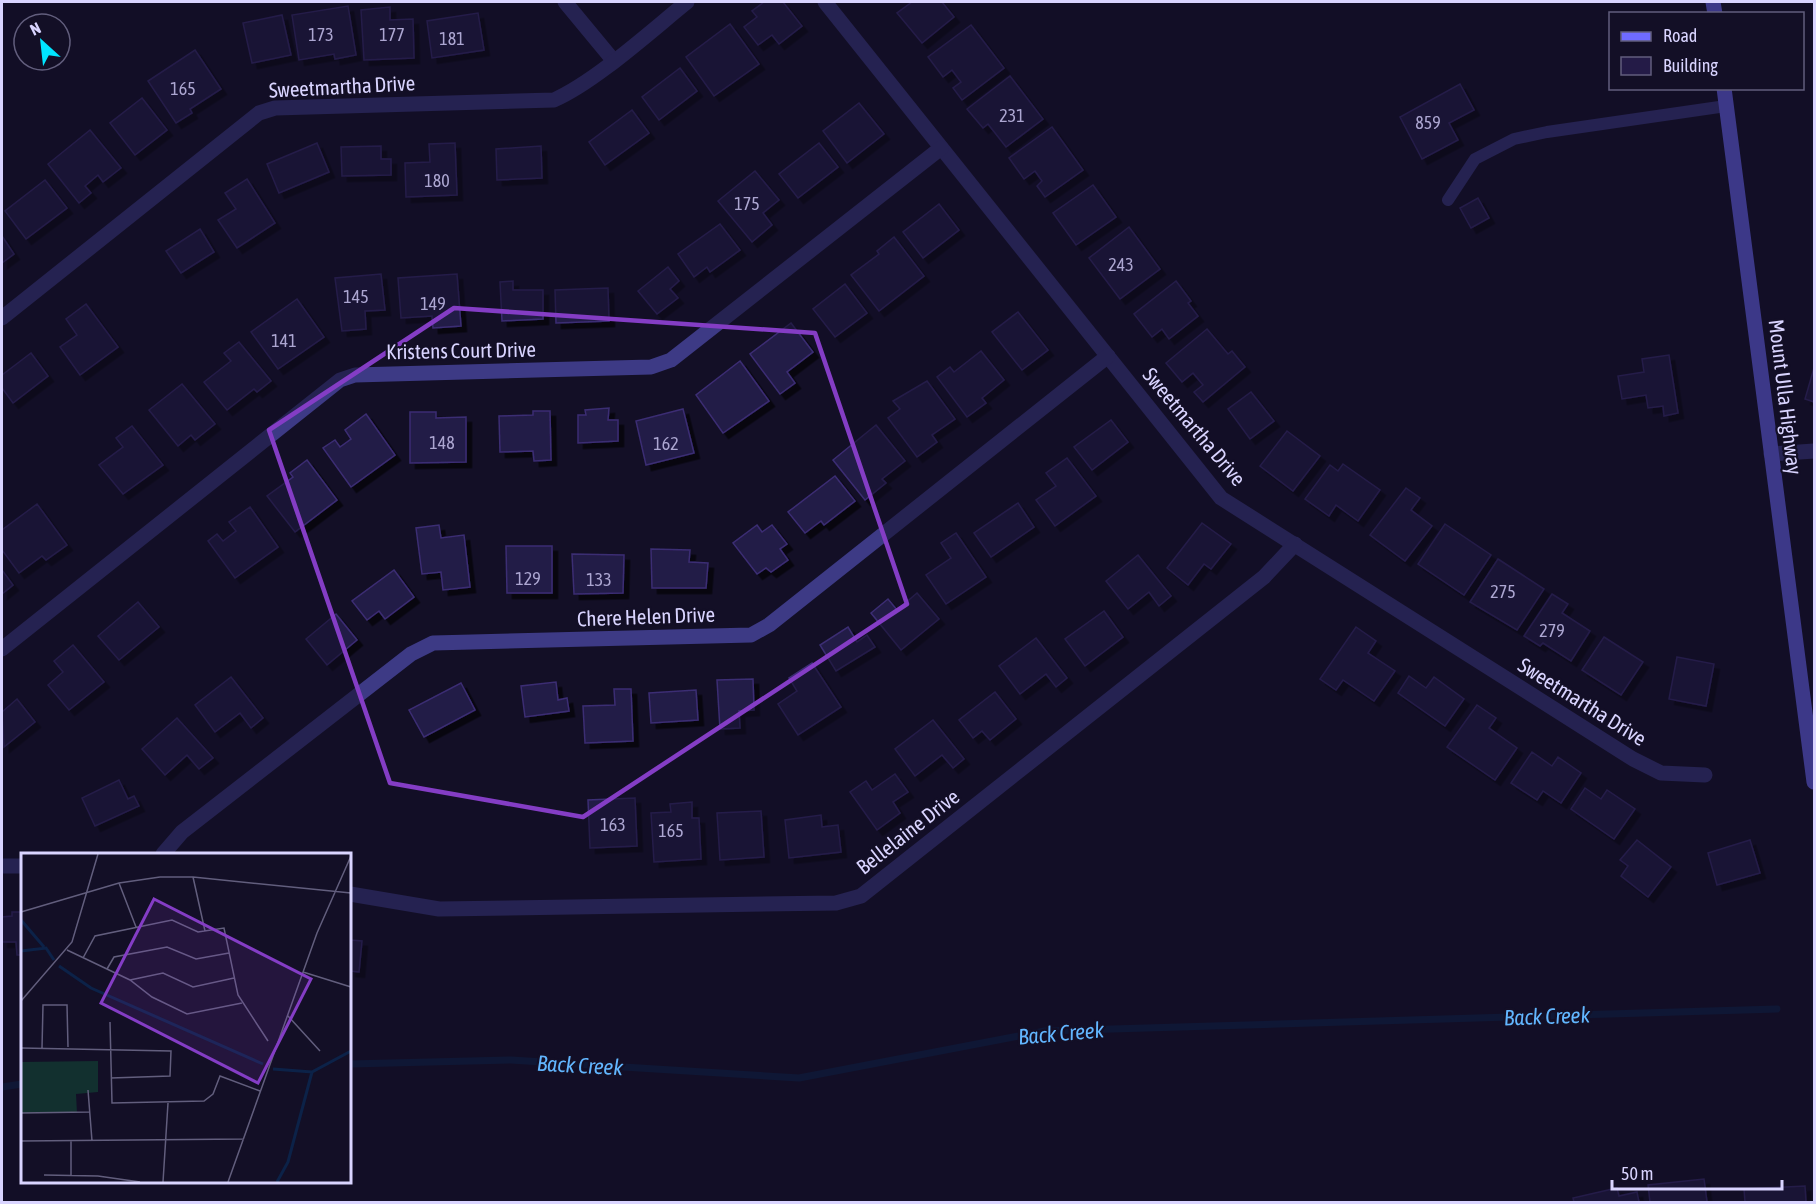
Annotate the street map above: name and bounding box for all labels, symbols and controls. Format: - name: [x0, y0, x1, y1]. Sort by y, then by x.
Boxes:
- north arrow: [12, 12, 72, 72]
- legend: [1609, 12, 1804, 90]
- text: N: [27, 18, 43, 39]
- house number: 173: [308, 24, 334, 45]
- house number: 177: [379, 24, 405, 45]
- text: Road: [1663, 25, 1697, 46]
- house number: 181: [439, 28, 465, 49]
- text: Building: [1663, 55, 1718, 76]
- street label: Sweetmartha Drive: [268, 70, 416, 102]
- house number: 165: [170, 78, 196, 99]
- house number: 231: [999, 105, 1025, 126]
- house number: 859: [1415, 112, 1441, 133]
- house number: 180: [424, 170, 450, 191]
- house number: 175: [734, 193, 760, 214]
- house number: 243: [1108, 254, 1134, 275]
- house number: 145: [343, 286, 369, 307]
- house number: 149: [420, 293, 446, 314]
- street label: Mount Ulla Highway: [1765, 318, 1807, 476]
- house number: 141: [271, 330, 297, 351]
- street label: Kristens Court Drive: [386, 337, 536, 363]
- street label: Sweetmartha Drive: [1138, 363, 1251, 490]
- house number: 148: [429, 432, 455, 453]
- house number: 162: [653, 433, 679, 454]
- house number: 129: [515, 568, 541, 589]
- house number: 133: [586, 569, 612, 590]
- house number: 275: [1490, 581, 1516, 602]
- street label: Chere Helen Drive: [576, 602, 715, 630]
- house number: 279: [1539, 620, 1565, 641]
- street label: Sweetmartha Drive: [1514, 652, 1651, 750]
- street label: Bellelaine Drive: [851, 784, 963, 879]
- house number: 163: [600, 814, 626, 835]
- house number: 165: [658, 820, 684, 841]
- inset map: [21, 853, 351, 1183]
- water label: Back Creek: [1503, 1001, 1591, 1031]
- water label: Back Creek: [1017, 1016, 1105, 1050]
- water label: Back Creek: [536, 1050, 624, 1080]
- scale bar: [1612, 1153, 1782, 1191]
- text: 50 m: [1621, 1163, 1653, 1184]

